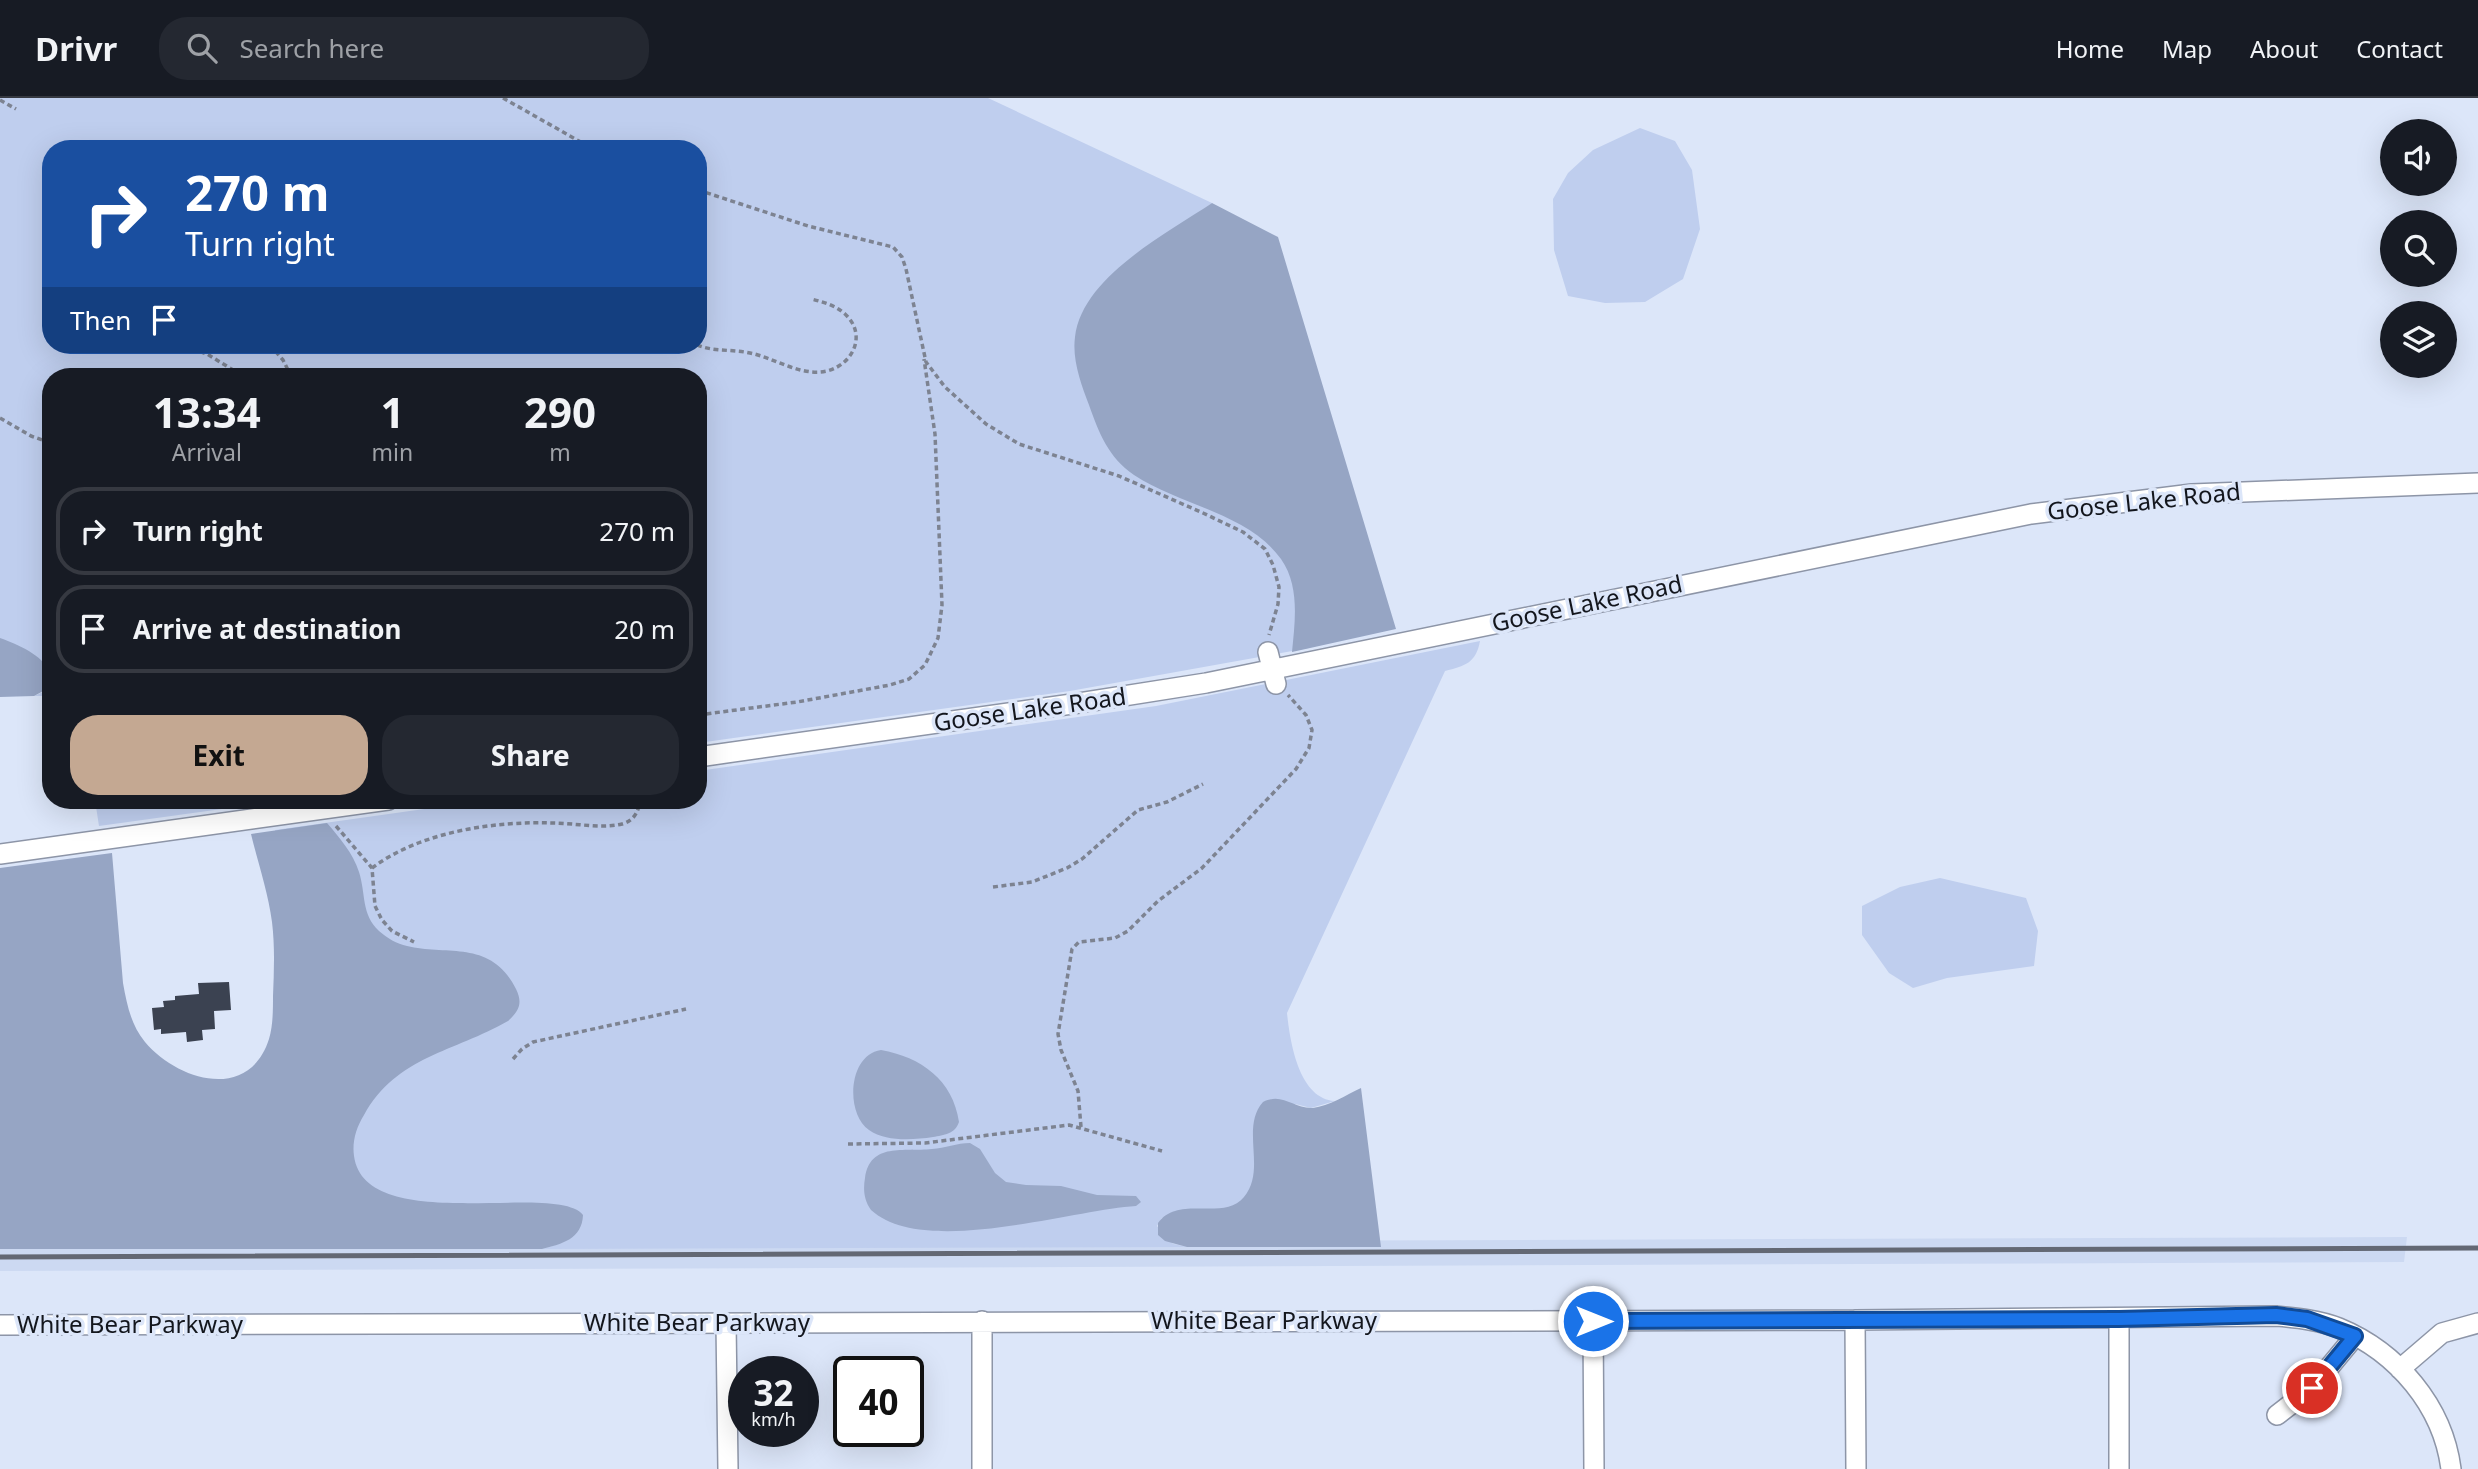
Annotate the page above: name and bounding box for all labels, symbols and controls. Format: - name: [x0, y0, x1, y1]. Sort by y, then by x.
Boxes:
- search box: [159, 17, 649, 80]
- text: Drivr: [35, 26, 117, 71]
- icon: search: [183, 29, 221, 67]
- text: Search here: [239, 30, 384, 66]
- text: Home: [2056, 32, 2124, 65]
- text: Map: [2162, 32, 2212, 65]
- text: About: [2250, 32, 2318, 65]
- text: Contact: [2356, 32, 2443, 65]
- map controls: [2380, 119, 2457, 378]
- button: sound: [2380, 119, 2457, 196]
- text: 270 m: [185, 159, 330, 225]
- icon: right: [70, 168, 161, 259]
- button: search: [2380, 210, 2457, 287]
- text: Turn right: [185, 222, 335, 265]
- icon: arrive: [145, 301, 183, 339]
- button: layers: [2380, 301, 2457, 378]
- text: Then: [70, 302, 131, 338]
- text: 13:34: [153, 383, 261, 440]
- text: 1: [380, 383, 404, 440]
- text: 290: [524, 383, 596, 440]
- text: Arrival: [172, 436, 242, 468]
- text: min: [372, 436, 413, 468]
- text: m: [549, 436, 571, 468]
- street label: Goose Lake Road: [2046, 474, 2242, 527]
- icon: right: [74, 512, 112, 550]
- text: Turn right: [133, 513, 263, 549]
- text: 270 m: [599, 513, 675, 549]
- street label: Goose Lake Road: [1488, 566, 1685, 639]
- icon: arrive: [74, 610, 112, 648]
- text: Arrive at destination: [133, 611, 402, 647]
- text: 20 m: [614, 611, 675, 647]
- street label: Goose Lake Road: [931, 679, 1128, 738]
- button: Exit: [70, 715, 368, 795]
- button: Share: [382, 715, 679, 795]
- position arrow: [1556, 1284, 1630, 1358]
- street label: White Bear Parkway: [1151, 1303, 1378, 1336]
- street label: White Bear Parkway: [584, 1305, 811, 1338]
- street label: White Bear Parkway: [17, 1307, 244, 1340]
- speed limit sign: 40: [833, 1356, 924, 1447]
- pin: [2282, 1358, 2342, 1418]
- text: 32: [753, 1369, 794, 1416]
- icon: arrive: [2293, 1369, 2331, 1407]
- text: km/h: [751, 1407, 796, 1431]

